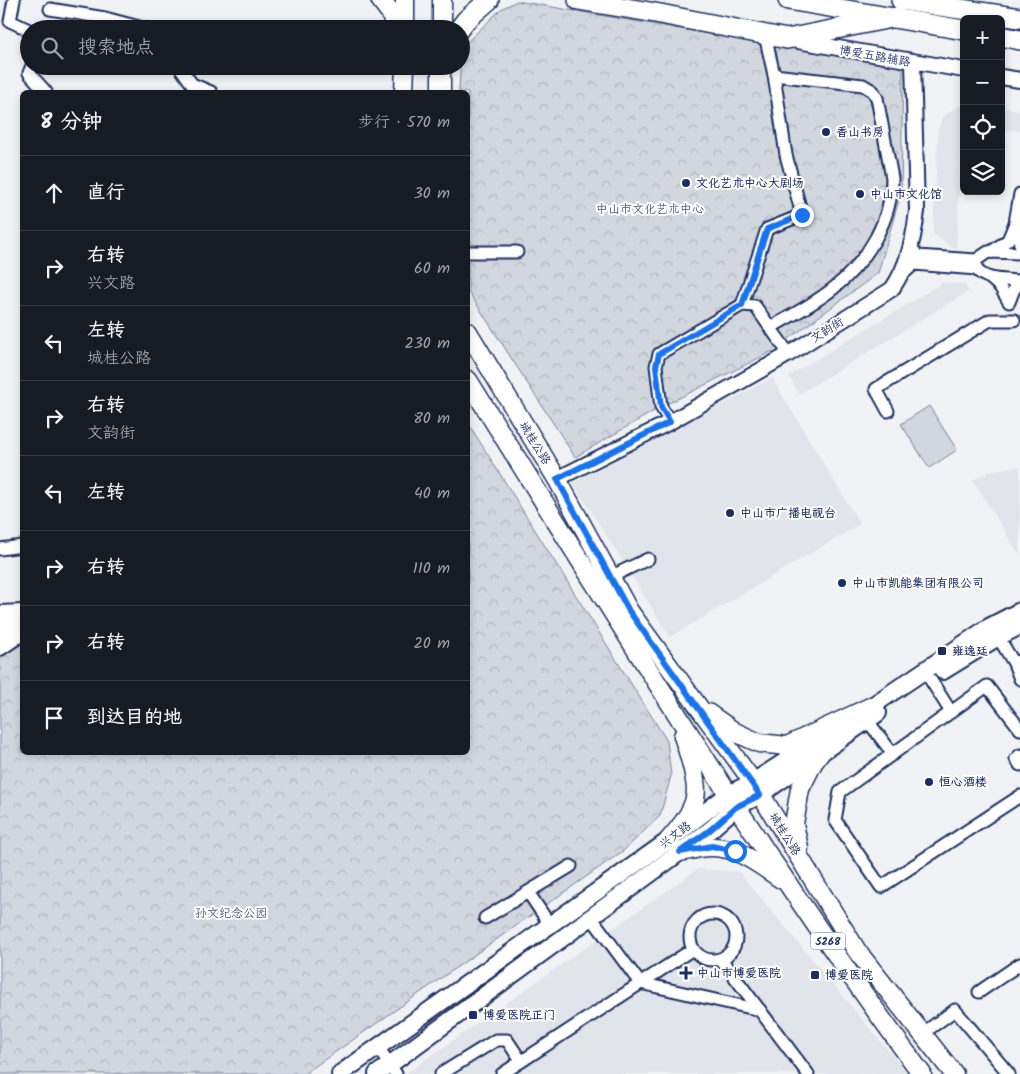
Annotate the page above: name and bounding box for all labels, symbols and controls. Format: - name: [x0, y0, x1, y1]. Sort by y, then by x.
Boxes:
- map controls: [960, 15, 1005, 195]
- button: +: [960, 15, 1005, 60]
- search box: [20, 20, 470, 75]
- text: 搜索地点: [78, 33, 154, 63]
- icon: search: [38, 34, 66, 62]
- street label: 博爱五路辅路: [838, 41, 912, 72]
- button: −: [960, 60, 1005, 105]
- button: locate: [960, 105, 1005, 150]
- text: 8 分钟: [40, 106, 102, 139]
- text: 步行 · 570 m: [358, 110, 450, 135]
- place label: 香山书房: [836, 123, 884, 142]
- marker: 香山书房: [820, 126, 832, 138]
- button: layers: [960, 150, 1005, 195]
- place label: 文化艺术中心大剧场: [696, 174, 804, 193]
- marker: 文化艺术中心大剧场: [680, 177, 692, 189]
- text: 直行: [87, 178, 125, 208]
- icon: ahead: [40, 179, 68, 207]
- text: 30 m: [414, 181, 450, 206]
- place label: 中山市文化馆: [870, 185, 942, 204]
- marker: 中山市文化馆: [854, 188, 866, 200]
- park label: 中山市文化艺术中心: [596, 200, 704, 219]
- route end: [791, 204, 814, 227]
- text: 右转: [87, 241, 125, 271]
- icon: right: [40, 254, 68, 282]
- text: 60 m: [414, 256, 450, 281]
- text: 兴文路: [87, 271, 135, 296]
- street label: 文韵街: [807, 313, 848, 348]
- text: 左转: [87, 316, 125, 346]
- icon: left: [40, 329, 68, 357]
- text: 230 m: [404, 331, 450, 356]
- text: 城桂公路: [87, 346, 151, 371]
- text: 右转: [87, 391, 125, 421]
- icon: right: [40, 404, 68, 432]
- text: 80 m: [413, 406, 450, 431]
- street label: 城桂公路: [514, 418, 555, 469]
- text: 文韵街: [87, 421, 135, 446]
- text: 左转: [87, 478, 125, 508]
- icon: left: [40, 479, 68, 507]
- text: 40 m: [414, 481, 450, 506]
- place label: 中山市广播电视台: [740, 504, 836, 523]
- marker: 中山市广播电视台: [724, 507, 736, 519]
- text: 右转: [87, 553, 125, 583]
- icon: right: [40, 554, 68, 582]
- text: 110 m: [413, 556, 450, 581]
- place label: 中山市凯能集团有限公司: [852, 574, 984, 593]
- marker: 中山市凯能集团有限公司: [836, 577, 848, 589]
- text: 右转: [87, 628, 125, 658]
- icon: right: [40, 629, 68, 657]
- text: 20 m: [414, 631, 450, 656]
- place label: 雍逸廷: [952, 642, 988, 661]
- marker: 雍逸廷: [936, 645, 948, 657]
- text: 到达目的地: [87, 703, 182, 733]
- icon: arrive: [40, 704, 68, 732]
- place label: 恒心酒楼: [939, 773, 987, 792]
- marker: 恒心酒楼: [923, 776, 935, 788]
- street label: 城桂公路: [764, 809, 805, 860]
- street label: 兴文路: [655, 817, 695, 854]
- route start: [724, 840, 747, 863]
- park label: 孙文纪念公园: [195, 904, 267, 923]
- road number: S268: [810, 932, 846, 949]
- place label: 中山市博爱医院: [697, 964, 781, 983]
- marker: 中山市博爱医院: [679, 966, 693, 980]
- place label: 博爱医院: [825, 966, 873, 985]
- marker: 博爱医院: [809, 969, 821, 981]
- place label: 博爱医院正门: [483, 1006, 555, 1025]
- marker: 博爱医院正门: [467, 1009, 479, 1021]

